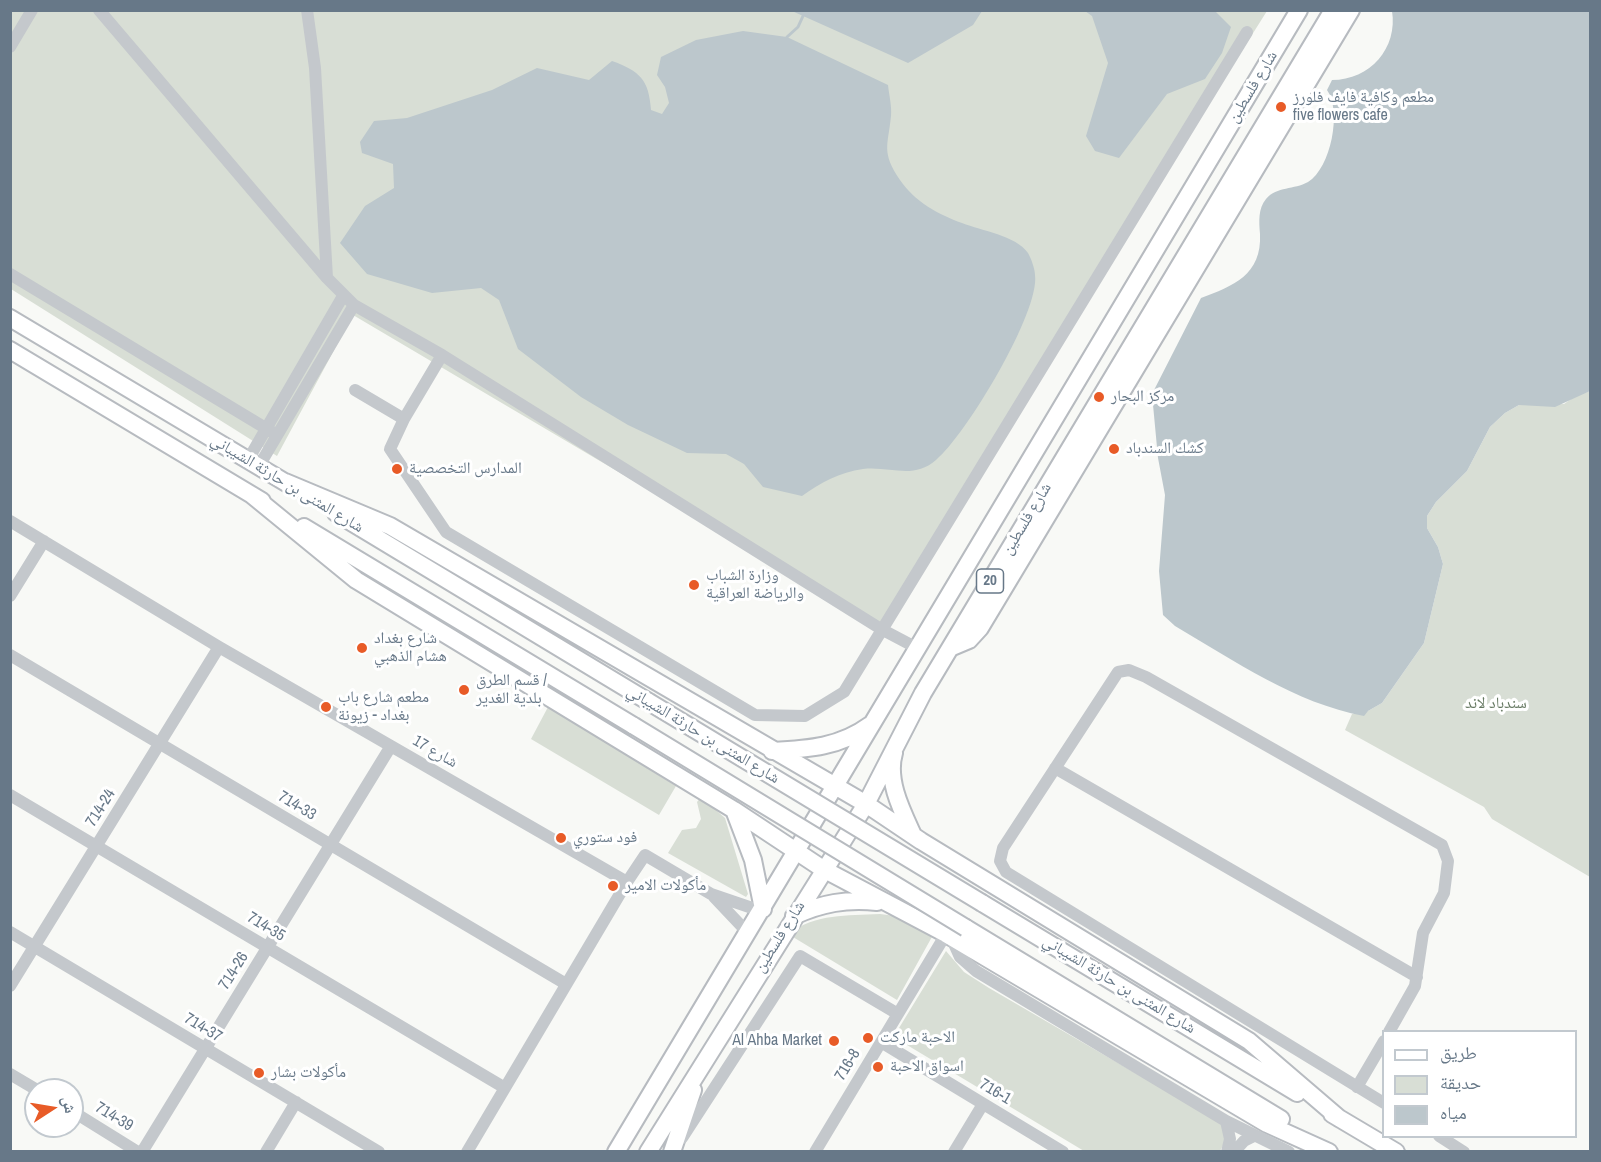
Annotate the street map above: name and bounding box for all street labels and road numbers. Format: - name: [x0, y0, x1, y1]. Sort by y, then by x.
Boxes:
- street label: شارع فلسطين: [1224, 48, 1282, 126]
- street label: شارع المثنى بن حارثة الشيباني: [207, 431, 367, 537]
- street label: شارع فلسطين: [998, 480, 1056, 558]
- road number: 20: [976, 569, 1004, 593]
- street label: شارع المثنى بن حارثة الشيباني: [623, 682, 783, 788]
- street label: شارع 17: [409, 732, 461, 772]
- street label: 714-24: [82, 786, 120, 830]
- street label: 714-33: [275, 787, 319, 825]
- street label: شارع فلسطين: [751, 898, 809, 976]
- street label: 714-35: [244, 908, 288, 946]
- street label: شارع المثنى بن حارثة الشيباني: [1039, 932, 1199, 1038]
- street label: 714-26: [215, 949, 253, 993]
- street label: 714-37: [181, 1009, 225, 1047]
- street label: 716-8: [831, 1046, 865, 1084]
- street label: 716-1: [976, 1075, 1014, 1109]
- street label: 714-39: [92, 1098, 136, 1136]

